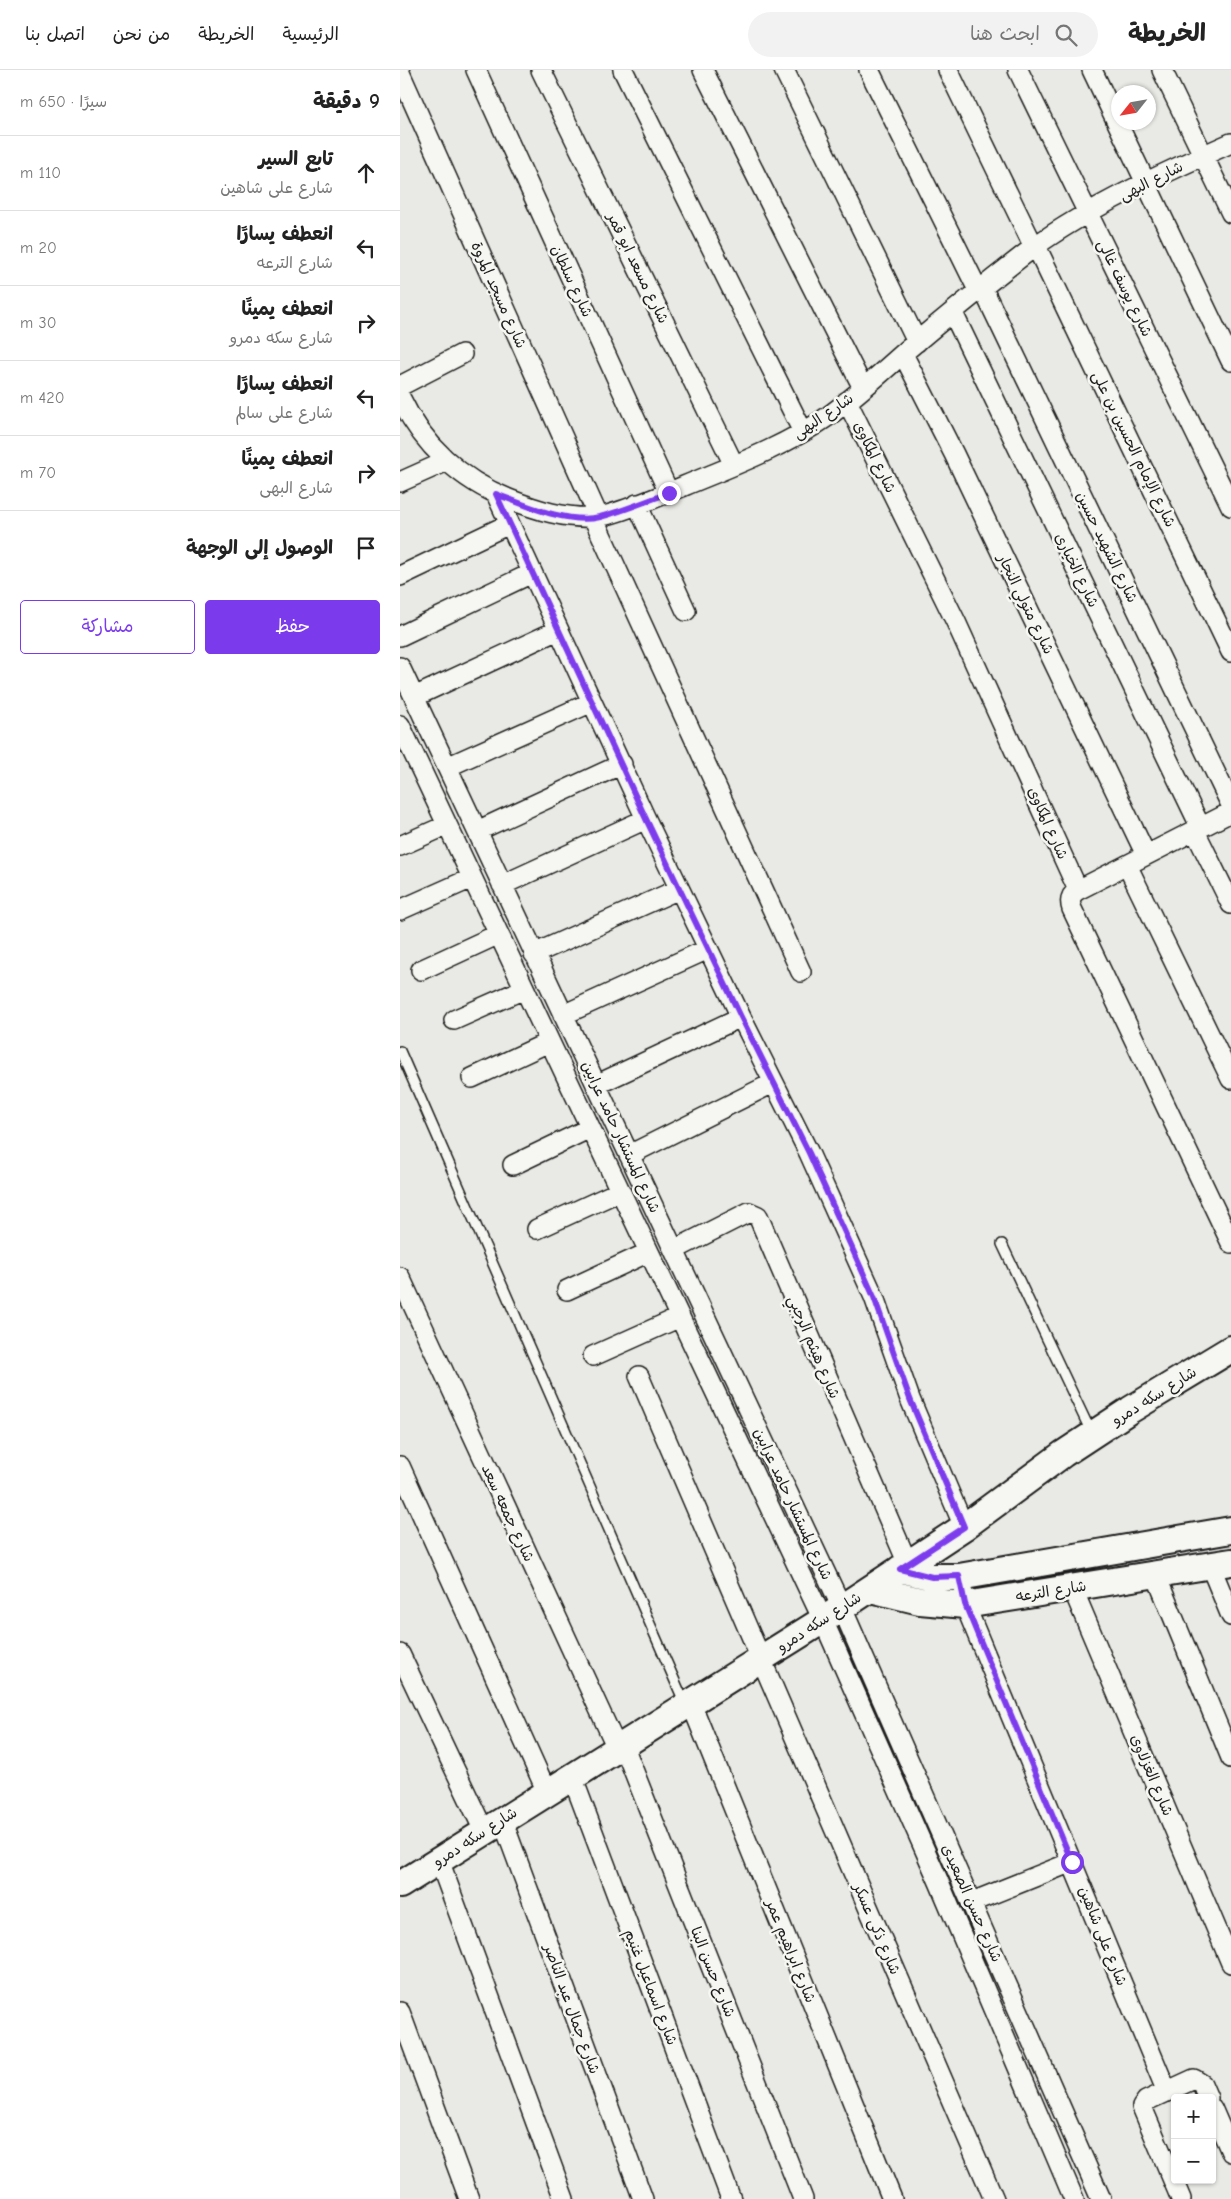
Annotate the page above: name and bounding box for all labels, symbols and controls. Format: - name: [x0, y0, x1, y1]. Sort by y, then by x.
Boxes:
- search box: [748, 12, 1098, 57]
- text: الخريطة: [1128, 19, 1206, 47]
- icon: search: [1052, 21, 1080, 49]
- text: ابحث هنا: [970, 23, 1040, 45]
- text: اتصل بنا: [25, 24, 85, 45]
- text: من نحن: [113, 24, 170, 45]
- text: الخريطة: [198, 24, 254, 45]
- text: الرئيسية: [282, 24, 339, 45]
- north arrow: [1111, 85, 1156, 130]
- text: 9 دقيقة: [313, 89, 380, 113]
- text: سيرًا · 650 m: [20, 93, 107, 111]
- text: تابع السير: [259, 148, 333, 170]
- street label: شارع البهى: [1116, 157, 1186, 206]
- icon: ahead: [352, 159, 380, 187]
- text: 110 m: [20, 164, 61, 182]
- text: شارع على شاهين: [220, 179, 333, 197]
- street label: شارع مسعد ابو قمر: [602, 208, 673, 327]
- text: انعطف يسارًا: [236, 223, 333, 245]
- icon: left: [352, 234, 380, 262]
- street label: شارع يوسف غالى: [1093, 237, 1156, 340]
- text: 20 m: [20, 239, 57, 257]
- street label: شارع مسجد المروة: [467, 239, 531, 352]
- street label: شارع سلطان: [547, 242, 597, 320]
- text: شارع الترعه: [257, 254, 333, 272]
- text: انعطف يمينًا: [241, 298, 333, 320]
- icon: right: [352, 309, 380, 337]
- text: 30 m: [20, 314, 56, 332]
- text: شارع سكه دمرو: [230, 329, 333, 347]
- street label: شارع الإمام الحسين بن على: [1087, 368, 1180, 531]
- text: انعطف يسارًا: [236, 373, 333, 395]
- icon: left: [352, 384, 380, 412]
- text: 420 m: [20, 389, 64, 407]
- street label: شارع البهى: [789, 389, 857, 444]
- text: شارع على سالم: [235, 404, 333, 422]
- street label: شارع المكاوى: [849, 418, 900, 496]
- text: انعطف يمينًا: [241, 448, 333, 470]
- icon: right: [352, 459, 380, 487]
- text: 70 m: [20, 464, 56, 482]
- text: شارع البهى: [259, 479, 333, 497]
- route end: [658, 482, 681, 505]
- street label: شارع الشهيد حسين: [1071, 489, 1142, 606]
- street label: شارع الخيارى: [1050, 530, 1103, 611]
- icon: arrive: [352, 534, 380, 562]
- text: الوصول إلى الوجهة: [186, 537, 333, 559]
- street label: شارع متولي النجار: [990, 550, 1058, 659]
- button: مشاركة: [20, 600, 195, 654]
- button: حفظ: [205, 600, 380, 654]
- street label: شارع المكاوى: [1023, 784, 1072, 862]
- street label: شارع المستشار حامد عرابين: [577, 1058, 664, 1216]
- street label: شارع هيثم الرجبي: [780, 1293, 844, 1403]
- street label: شارع سكه دمرو: [1107, 1363, 1200, 1431]
- street label: شارع المستشار حامد عرابين: [749, 1425, 836, 1583]
- street label: شارع جمعه سعد: [477, 1461, 538, 1565]
- street label: شارع الترعه: [1014, 1577, 1088, 1606]
- street label: شارع سكه دمرو: [773, 1588, 865, 1657]
- street label: شارع الغزلاوى: [1126, 1731, 1177, 1819]
- street label: شارع سكه دمرو: [429, 1803, 521, 1872]
- street label: شارع حسن الصعيدى: [937, 1841, 1006, 1965]
- route start: [1061, 1851, 1084, 1874]
- street label: شارع ذكى عسكر: [848, 1879, 904, 1978]
- street label: شارع على شاهين: [1074, 1884, 1131, 1989]
- street label: شارع ابراهيم عمر: [759, 1895, 820, 2006]
- street label: شارع حسن البنا: [686, 1924, 739, 2020]
- street label: شارع اسماعيل غنيم: [618, 1926, 681, 2049]
- street label: شارع جمال عبد الناصر: [539, 1941, 604, 2077]
- map controls: [1171, 2094, 1216, 2184]
- button: +: [1171, 2094, 1216, 2139]
- button: −: [1171, 2139, 1216, 2184]

